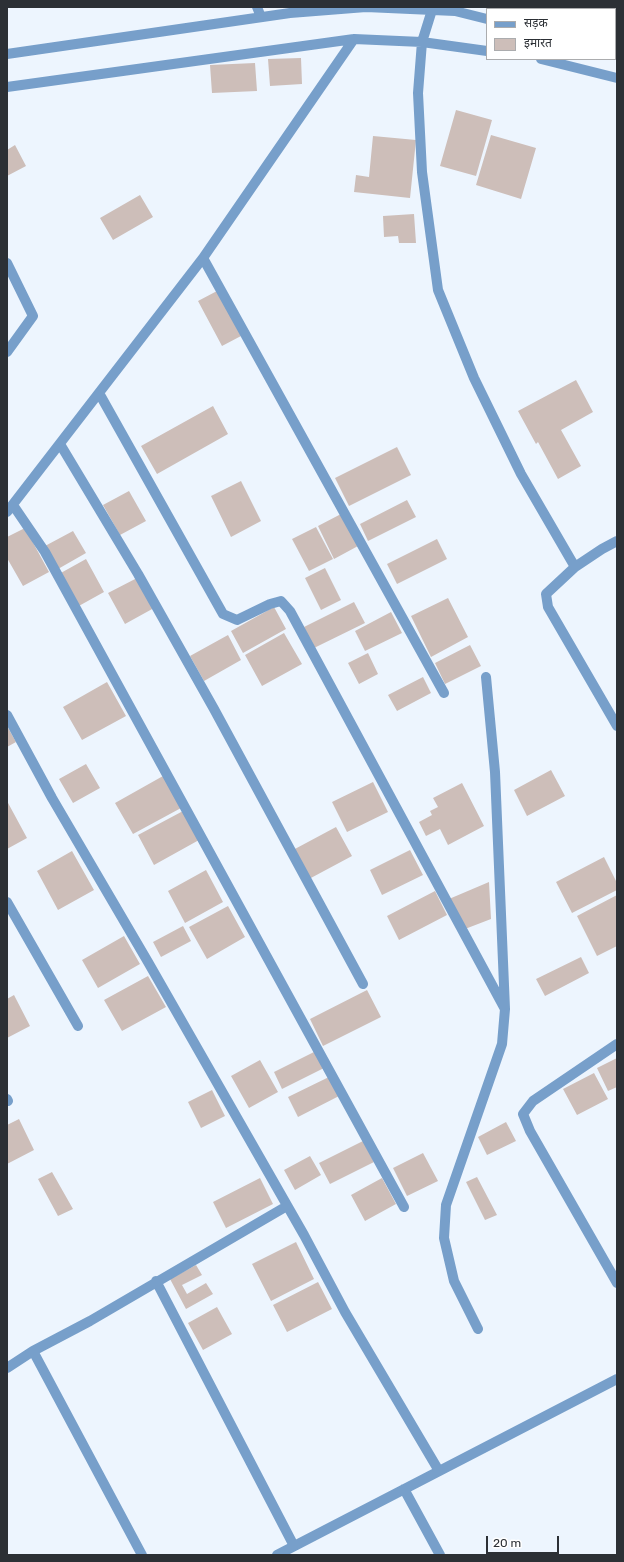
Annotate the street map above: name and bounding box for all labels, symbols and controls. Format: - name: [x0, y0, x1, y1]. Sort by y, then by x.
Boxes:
- legend: [486, 8, 616, 60]
- text: सड़क: [524, 16, 548, 30]
- text: इमारत: [524, 36, 552, 50]
- scale bar: [488, 1528, 561, 1554]
- text: 20 m: [493, 1536, 521, 1550]

